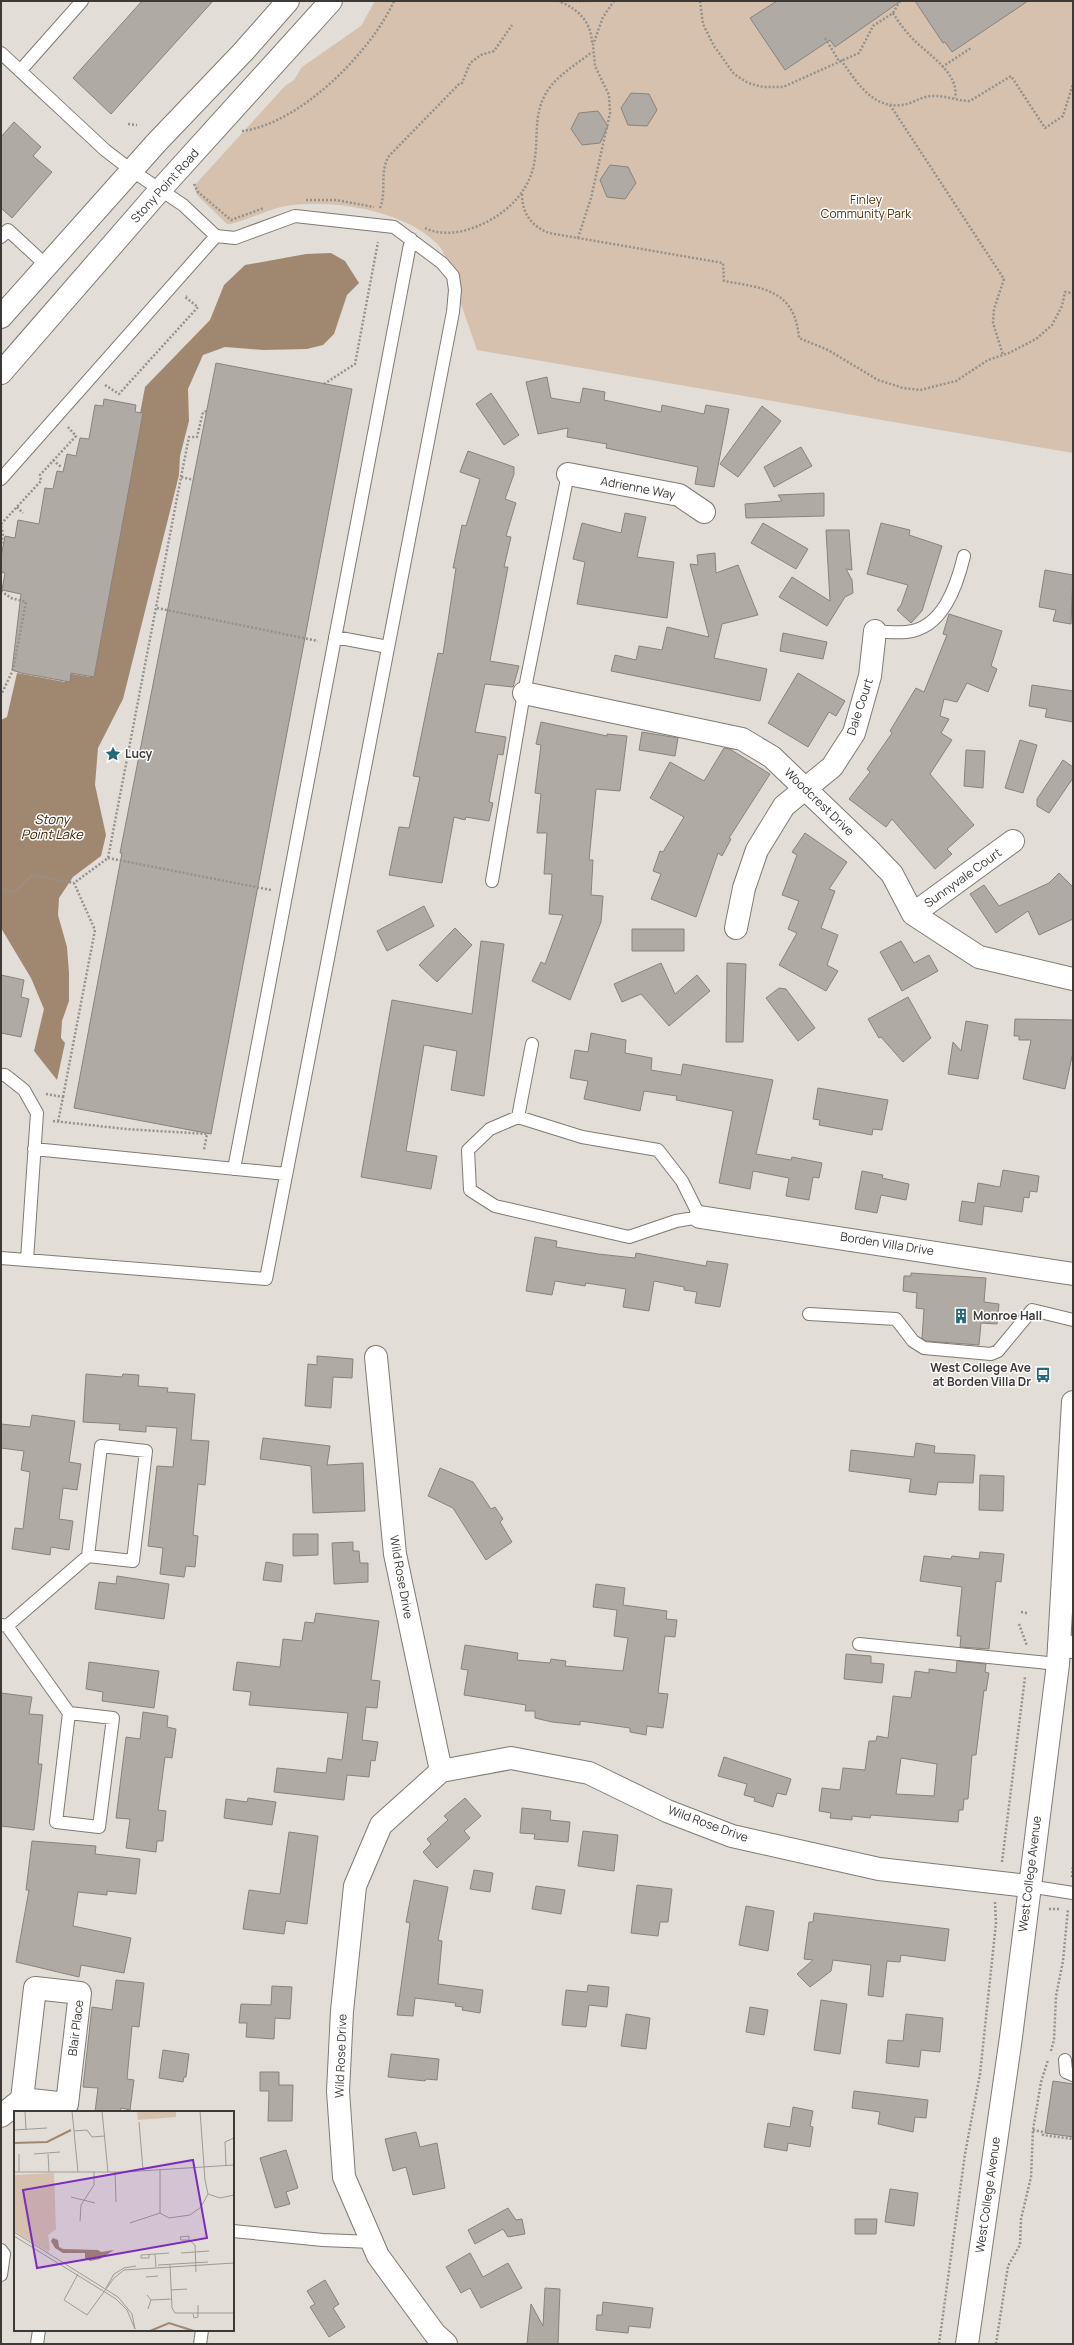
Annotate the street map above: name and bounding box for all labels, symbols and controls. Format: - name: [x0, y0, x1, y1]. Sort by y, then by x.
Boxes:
- street label: Stony Point Road: [127, 145, 203, 226]
- park label: Finley Community Park: [821, 191, 912, 222]
- street label: Adrienne Way: [599, 472, 677, 503]
- street label: Dale Court: [842, 676, 877, 737]
- place icon: Lucy: [104, 745, 122, 763]
- place label: Lucy: [125, 745, 153, 762]
- street label: Woodcrest Drive: [781, 764, 858, 839]
- water label: Stony Point Lake: [21, 810, 84, 843]
- street label: Sunnyvale Court: [921, 844, 1005, 911]
- street label: Borden Villa Drive: [839, 1228, 935, 1259]
- building icon: Monroe Hall: [952, 1307, 970, 1325]
- place label: Monroe Hall: [973, 1307, 1042, 1324]
- place label: West College Ave at Borden Villa Dr: [930, 1359, 1031, 1390]
- bus stop icon: West College Ave at Borden Villa Dr: [1034, 1366, 1052, 1384]
- street label: Wild Rose Drive: [386, 1534, 417, 1620]
- street label: Wild Rose Drive: [666, 1801, 751, 1846]
- street label: West College Avenue: [1014, 1815, 1045, 1933]
- street label: Blair Place: [64, 1999, 87, 2057]
- street label: Wild Rose Drive: [331, 2013, 350, 2098]
- inset map: [14, 2111, 234, 2331]
- street label: West College Avenue: [971, 2136, 1004, 2254]

